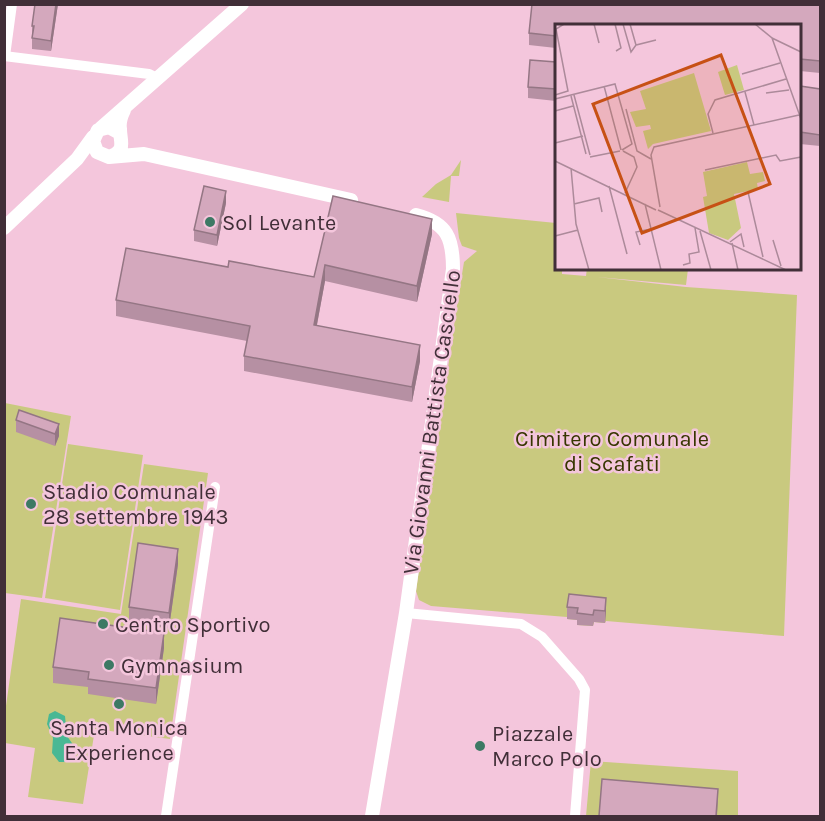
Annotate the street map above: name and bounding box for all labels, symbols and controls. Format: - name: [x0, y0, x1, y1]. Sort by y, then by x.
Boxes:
- inset map: [555, 24, 801, 270]
- place label: Sol Levante: [222, 210, 336, 236]
- marker: Sol Levante: [203, 215, 217, 229]
- street label: Via Giovanni Battista Casciello: [398, 268, 466, 576]
- park label: Cimitero Comunale di Scafati: [515, 426, 709, 477]
- place label: Stadio Comunale 28 settembre 1943: [43, 479, 229, 530]
- marker: Stadio Comunale 28 settembre 1943: [24, 497, 38, 511]
- place label: Centro Sportivo: [115, 612, 271, 638]
- marker: Centro Sportivo: [96, 617, 110, 631]
- place label: Gymnasium: [121, 653, 243, 679]
- marker: Gymnasium: [102, 658, 116, 672]
- marker: Santa Monica Experience: [112, 697, 126, 711]
- place label: Santa Monica Experience: [50, 715, 188, 766]
- place label: Piazzale Marco Polo: [492, 721, 602, 772]
- marker: Piazzale Marco Polo: [473, 739, 487, 753]

